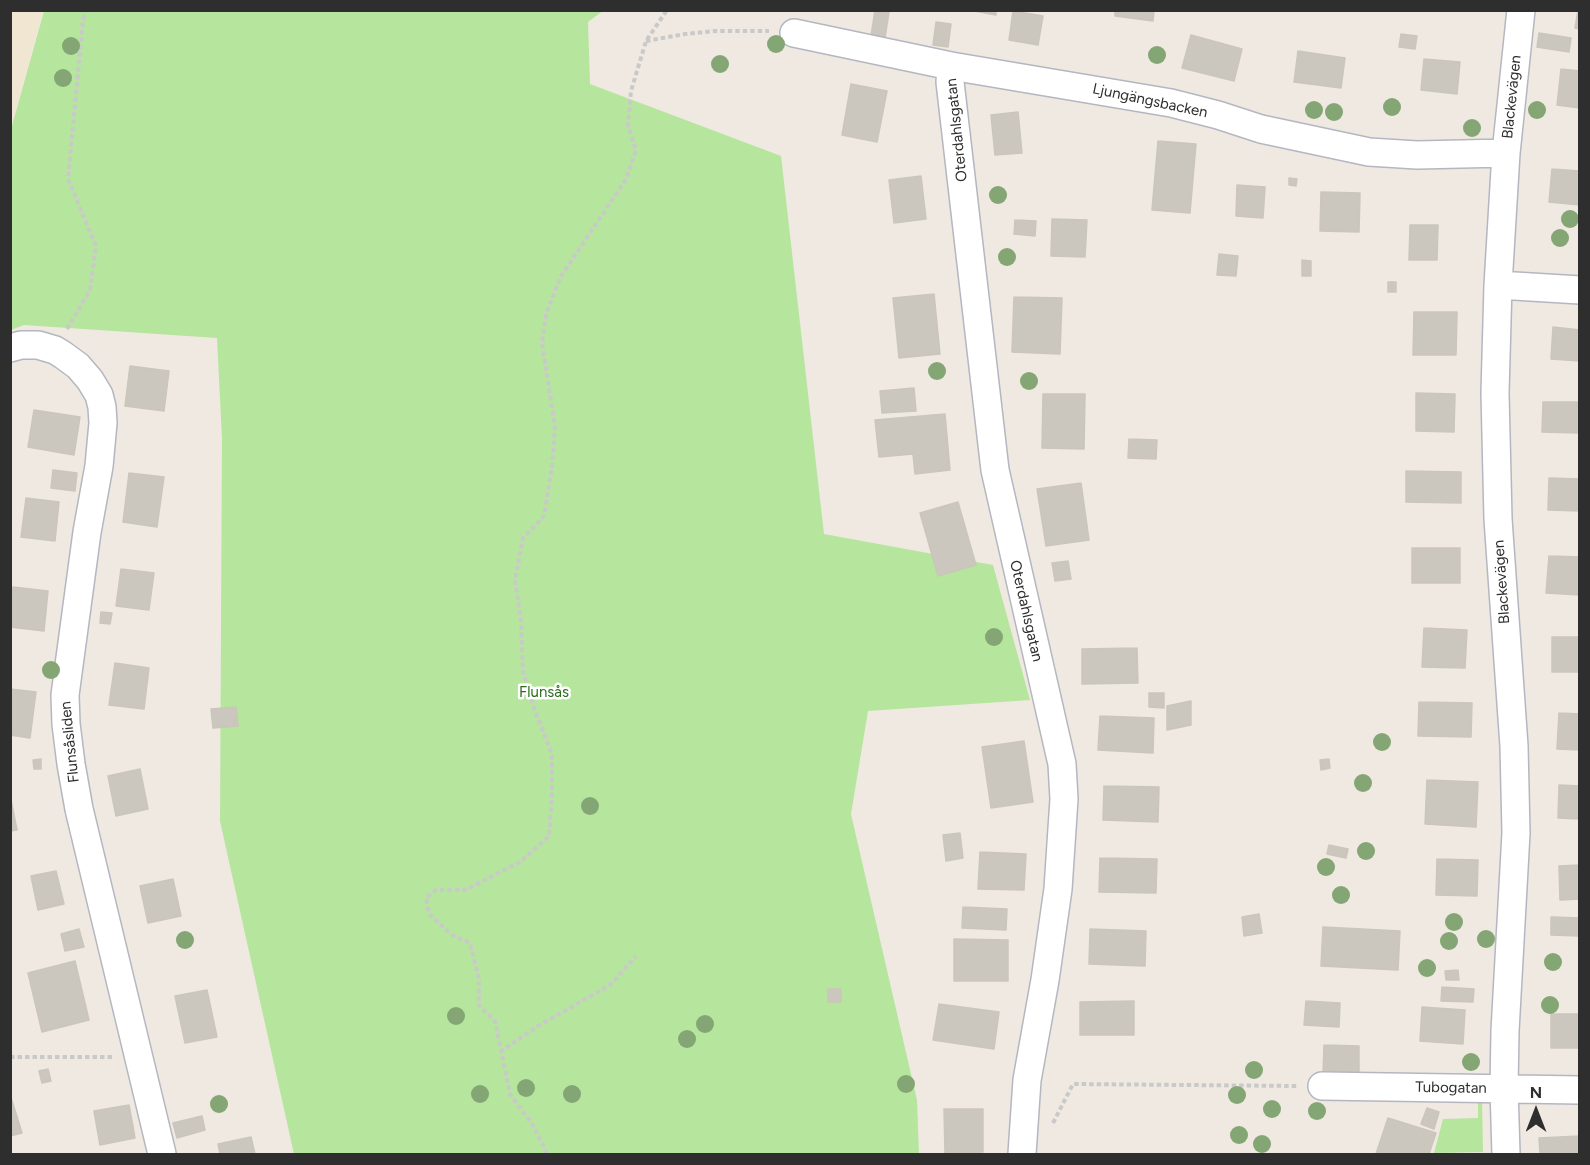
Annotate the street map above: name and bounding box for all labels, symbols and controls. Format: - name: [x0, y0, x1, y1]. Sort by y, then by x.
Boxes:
- street label: Blackevägen: [1499, 54, 1525, 140]
- street label: Oterdahlsgatan: [943, 77, 971, 183]
- street label: Ljungängsbacken: [1091, 80, 1209, 122]
- street label: Blackevägen: [1490, 539, 1514, 625]
- street label: Oterdahlsgatan: [1006, 558, 1046, 664]
- park label: Flunsås: [519, 684, 569, 702]
- street label: Flunsåsliden: [57, 700, 83, 784]
- street label: Tubogatan: [1415, 1078, 1487, 1098]
- north arrow: [1506, 1081, 1566, 1141]
- text: N: [1530, 1083, 1542, 1102]

